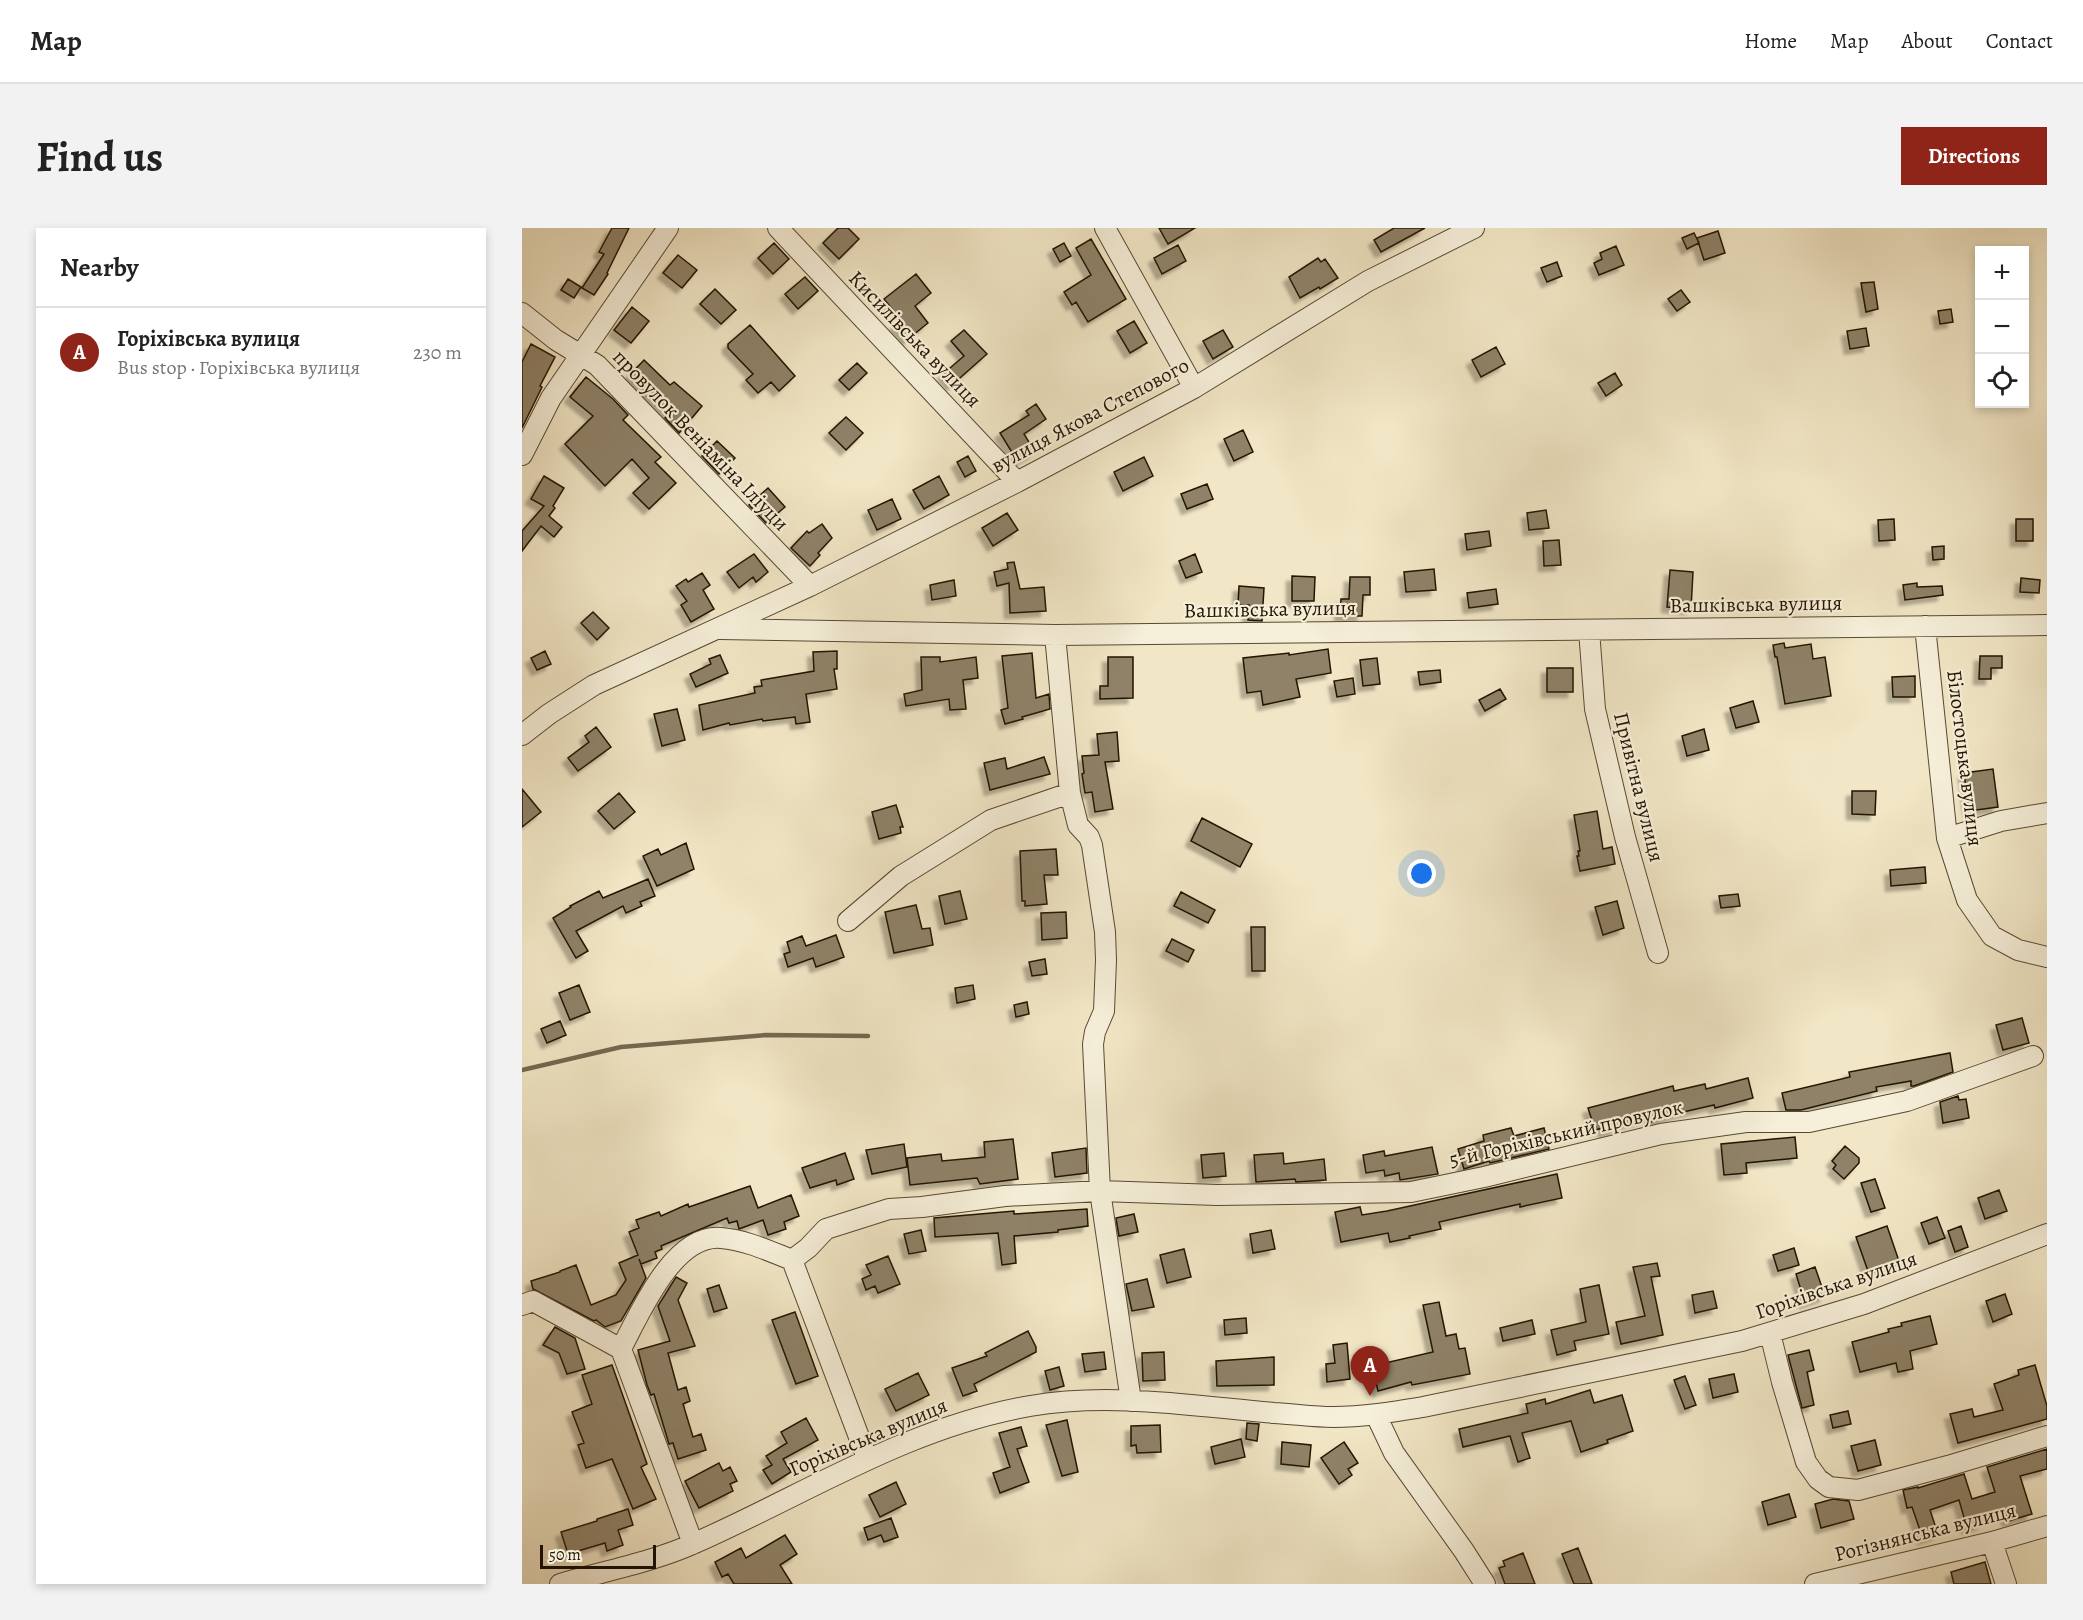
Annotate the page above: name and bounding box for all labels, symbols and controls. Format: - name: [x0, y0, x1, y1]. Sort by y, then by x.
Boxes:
- text: Map: [30, 22, 82, 60]
- text: Home: [1744, 27, 1797, 55]
- text: Map: [1830, 27, 1868, 55]
- text: About: [1901, 27, 1953, 55]
- text: Contact: [1986, 27, 2053, 55]
- button: Directions: [1901, 127, 2047, 185]
- text: Find us: [36, 128, 163, 185]
- map controls: [1975, 246, 2029, 408]
- button: +: [1975, 246, 2029, 300]
- text: Nearby: [60, 250, 139, 285]
- street label: Кисилівська вулиця: [842, 265, 988, 413]
- button: −: [1975, 300, 2029, 354]
- text: Горіхівська вулиця: [117, 324, 300, 354]
- text: A: [73, 339, 86, 366]
- text: 230 m: [413, 339, 462, 366]
- street label: провулок Веніаміна Іліуци: [607, 343, 795, 537]
- street label: вулиця Якова Степового: [986, 351, 1194, 479]
- text: Bus stop · Горіхівська вулиця: [117, 354, 360, 381]
- button: locate: [1975, 354, 2029, 408]
- street label: Вашківська вулиця: [1669, 588, 1843, 620]
- street label: Вашківська вулиця: [1183, 593, 1357, 625]
- street label: Білостоцька вулиця: [1940, 668, 1990, 848]
- street label: Привітна вулиця: [1607, 709, 1671, 865]
- your location: [1407, 859, 1436, 888]
- street label: 5-й Горіхівський провулок: [1446, 1092, 1686, 1174]
- street label: Горіхівська вулиця: [1751, 1244, 1921, 1326]
- pin: A: [1350, 1346, 1390, 1396]
- street label: Горіхівська вулиця: [785, 1391, 951, 1483]
- street label: Рогізнянська вулиця: [1831, 1496, 2019, 1568]
- scale bar: [540, 1542, 656, 1570]
- text: 50 m: [549, 1544, 581, 1566]

